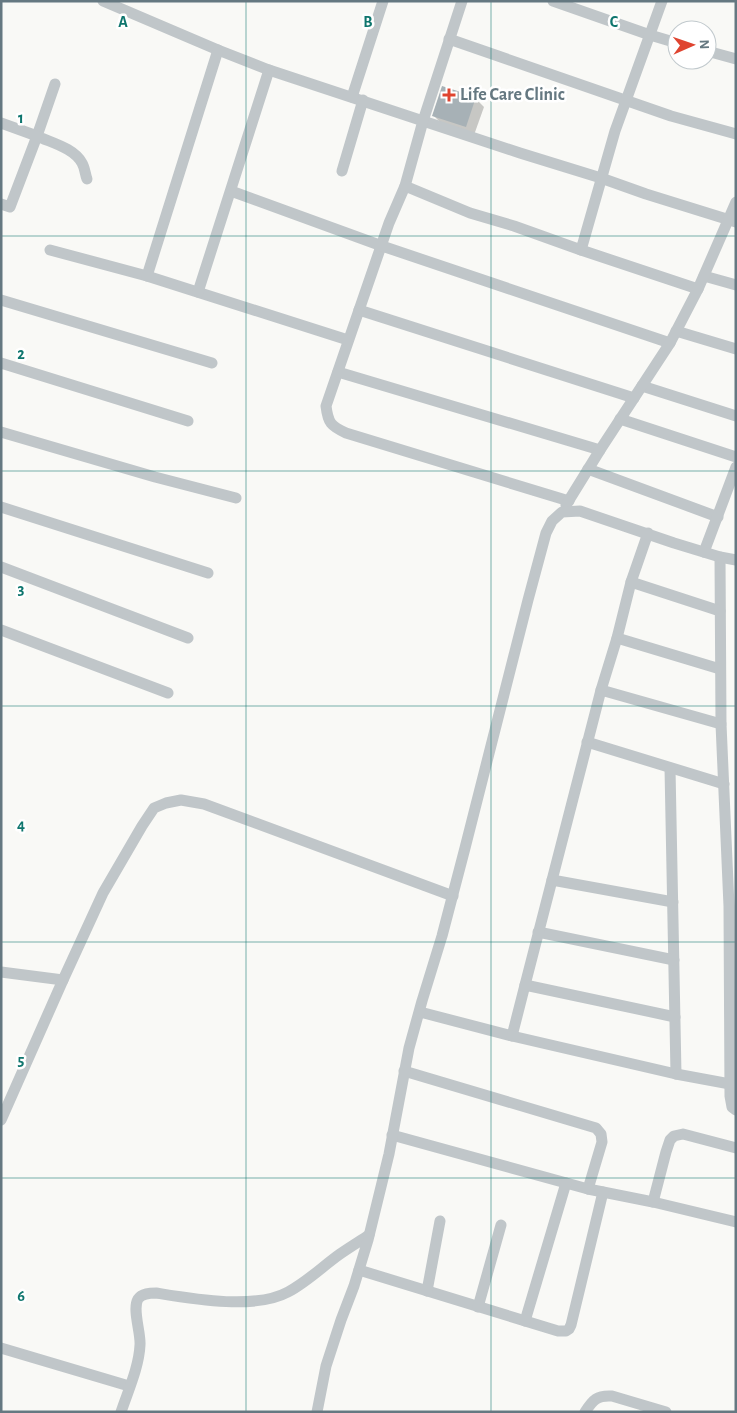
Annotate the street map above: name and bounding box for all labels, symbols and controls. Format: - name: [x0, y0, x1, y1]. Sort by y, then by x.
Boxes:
- text: A: [118, 14, 128, 30]
- text: B: [363, 14, 373, 30]
- text: C: [610, 14, 619, 30]
- north arrow: [667, 20, 717, 70]
- text: N: [697, 39, 711, 50]
- place label: Life Care Clinic: [460, 86, 565, 104]
- marker: Life Care Clinic: [442, 88, 456, 102]
- text: 1: [18, 110, 24, 126]
- text: 2: [17, 346, 25, 362]
- text: 3: [18, 581, 25, 597]
- text: 4: [17, 817, 25, 833]
- text: 5: [18, 1052, 25, 1068]
- text: 6: [17, 1288, 25, 1304]

